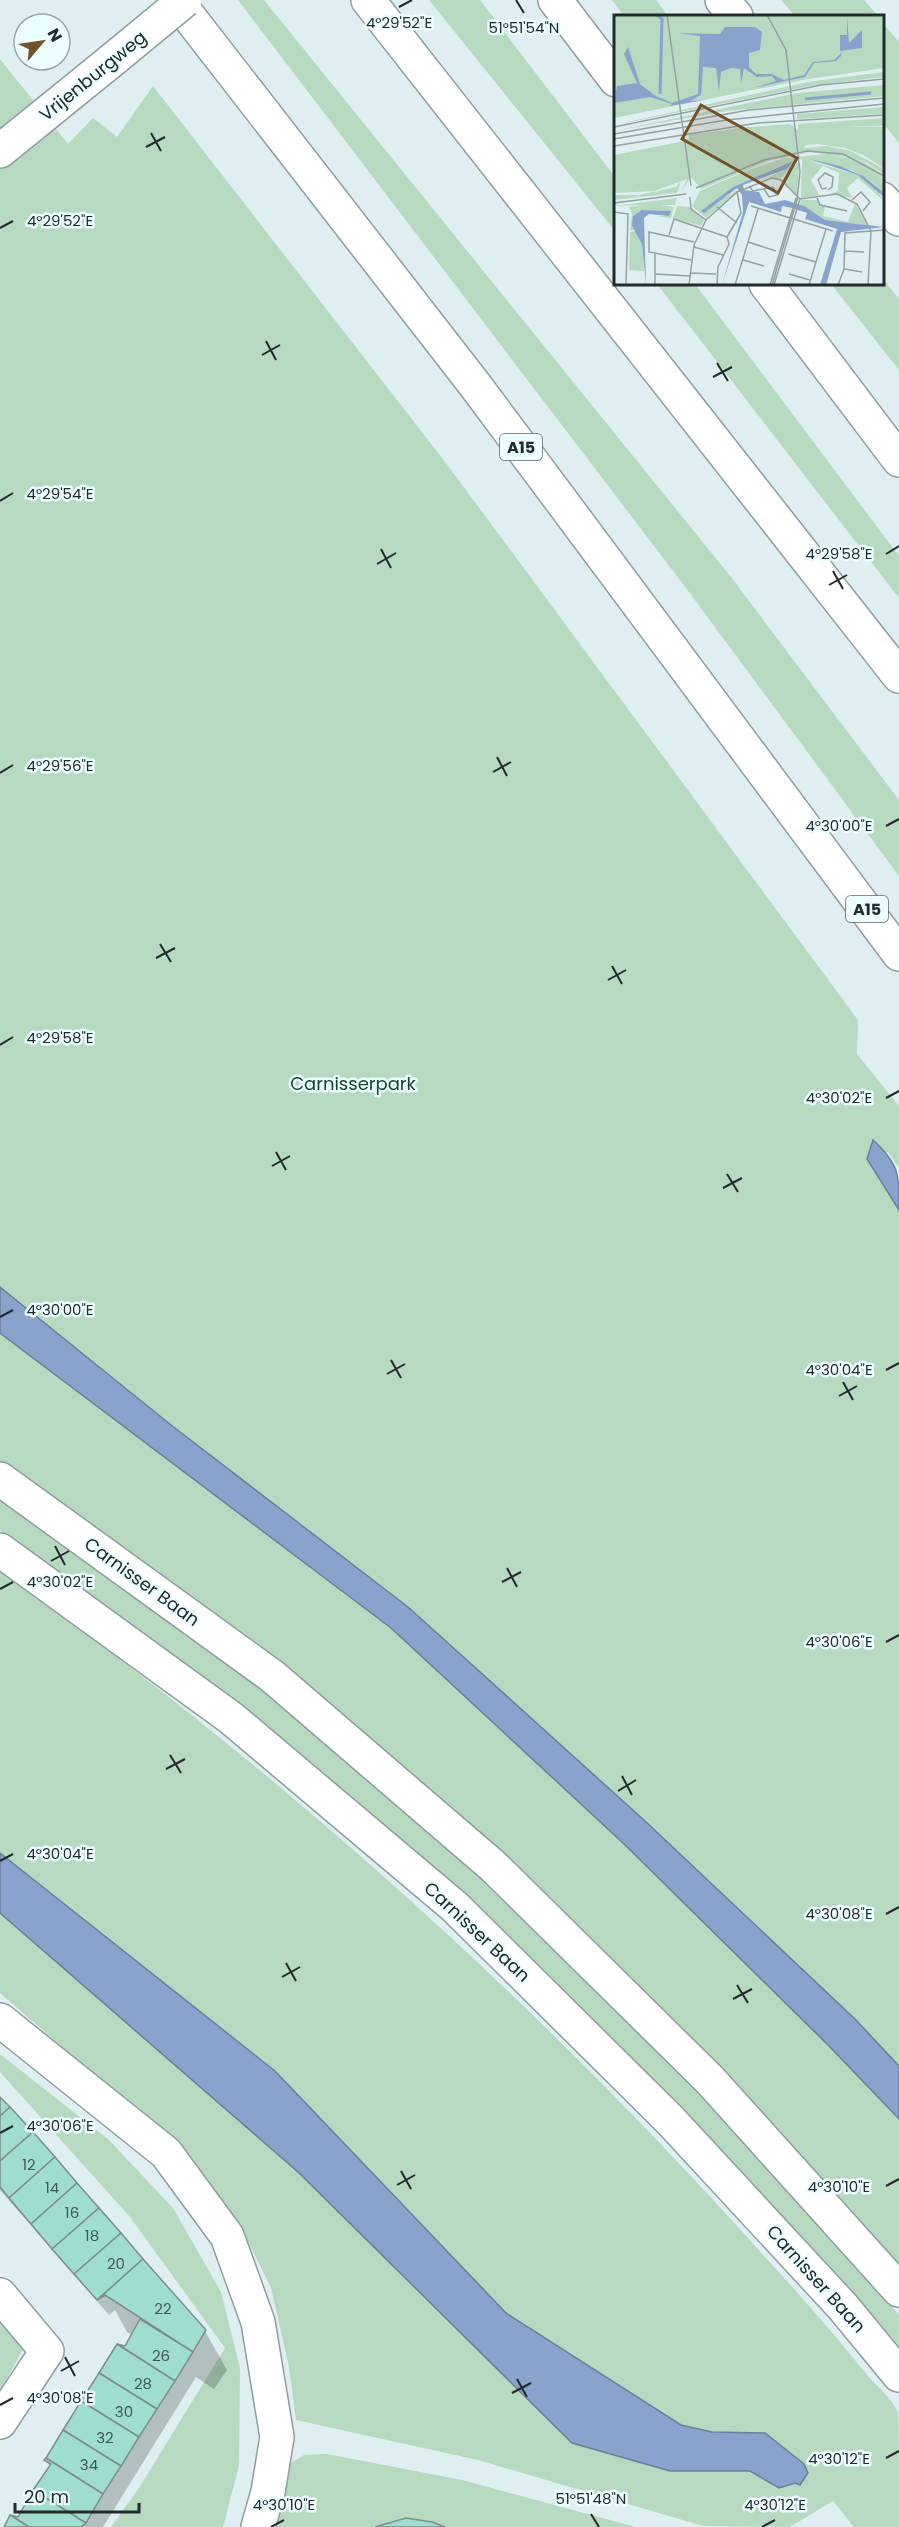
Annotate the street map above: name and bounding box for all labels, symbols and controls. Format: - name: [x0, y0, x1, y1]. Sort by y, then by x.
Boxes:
- north arrow: [12, 12, 72, 72]
- text: 4°29'52"E: [366, 12, 432, 33]
- inset map: [614, 15, 884, 285]
- text: 51°51'54"N: [489, 17, 559, 38]
- text: N: [42, 24, 68, 46]
- street label: Vrijenburgweg: [34, 25, 152, 127]
- text: 4°29'52"E: [27, 210, 93, 231]
- road number: A15: [500, 434, 542, 460]
- text: 4°29'54"E: [27, 483, 93, 504]
- text: 4°29'58"E: [805, 543, 873, 564]
- text: 4°29'56"E: [26, 755, 94, 776]
- text: 4°30'00"E: [805, 815, 873, 836]
- road number: A15: [846, 896, 888, 922]
- text: 4°29'58"E: [26, 1027, 94, 1048]
- park label: Carnisserpark: [290, 1071, 417, 1096]
- text: 4°30'02"E: [806, 1087, 872, 1108]
- text: 4°30'00"E: [26, 1299, 94, 1320]
- text: 4°30'04"E: [805, 1359, 873, 1380]
- street label: Carnisser Baan: [79, 1531, 205, 1632]
- text: 4°30'02"E: [27, 1571, 93, 1592]
- text: 4°30'06"E: [805, 1631, 873, 1652]
- text: 4°30'04"E: [26, 1843, 94, 1864]
- street label: Carnisser Baan: [419, 1876, 536, 1988]
- text: 4°30'08"E: [805, 1903, 873, 1924]
- text: 4°30'06"E: [26, 2115, 94, 2136]
- house number: 12: [22, 2154, 36, 2175]
- text: 4°30'10"E: [808, 2176, 870, 2197]
- house number: 14: [45, 2177, 59, 2198]
- house number: 16: [65, 2202, 79, 2223]
- street label: Carnisser Baan: [761, 2219, 872, 2338]
- house number: 18: [85, 2225, 99, 2246]
- house number: 20: [107, 2253, 125, 2274]
- house number: 22: [154, 2298, 172, 2319]
- house number: 26: [152, 2345, 170, 2366]
- house number: 28: [134, 2373, 152, 2394]
- text: 4°30'08"E: [26, 2387, 94, 2408]
- house number: 30: [115, 2401, 133, 2422]
- house number: 32: [96, 2427, 114, 2448]
- text: 4°30'12"E: [808, 2448, 870, 2469]
- house number: 34: [80, 2454, 98, 2475]
- scale bar: [15, 2476, 140, 2514]
- text: 20 m: [24, 2484, 69, 2509]
- text: 51°51'48"N: [556, 2488, 626, 2509]
- text: 4°30'10"E: [253, 2494, 315, 2515]
- text: 4°30'12"E: [744, 2494, 806, 2515]

